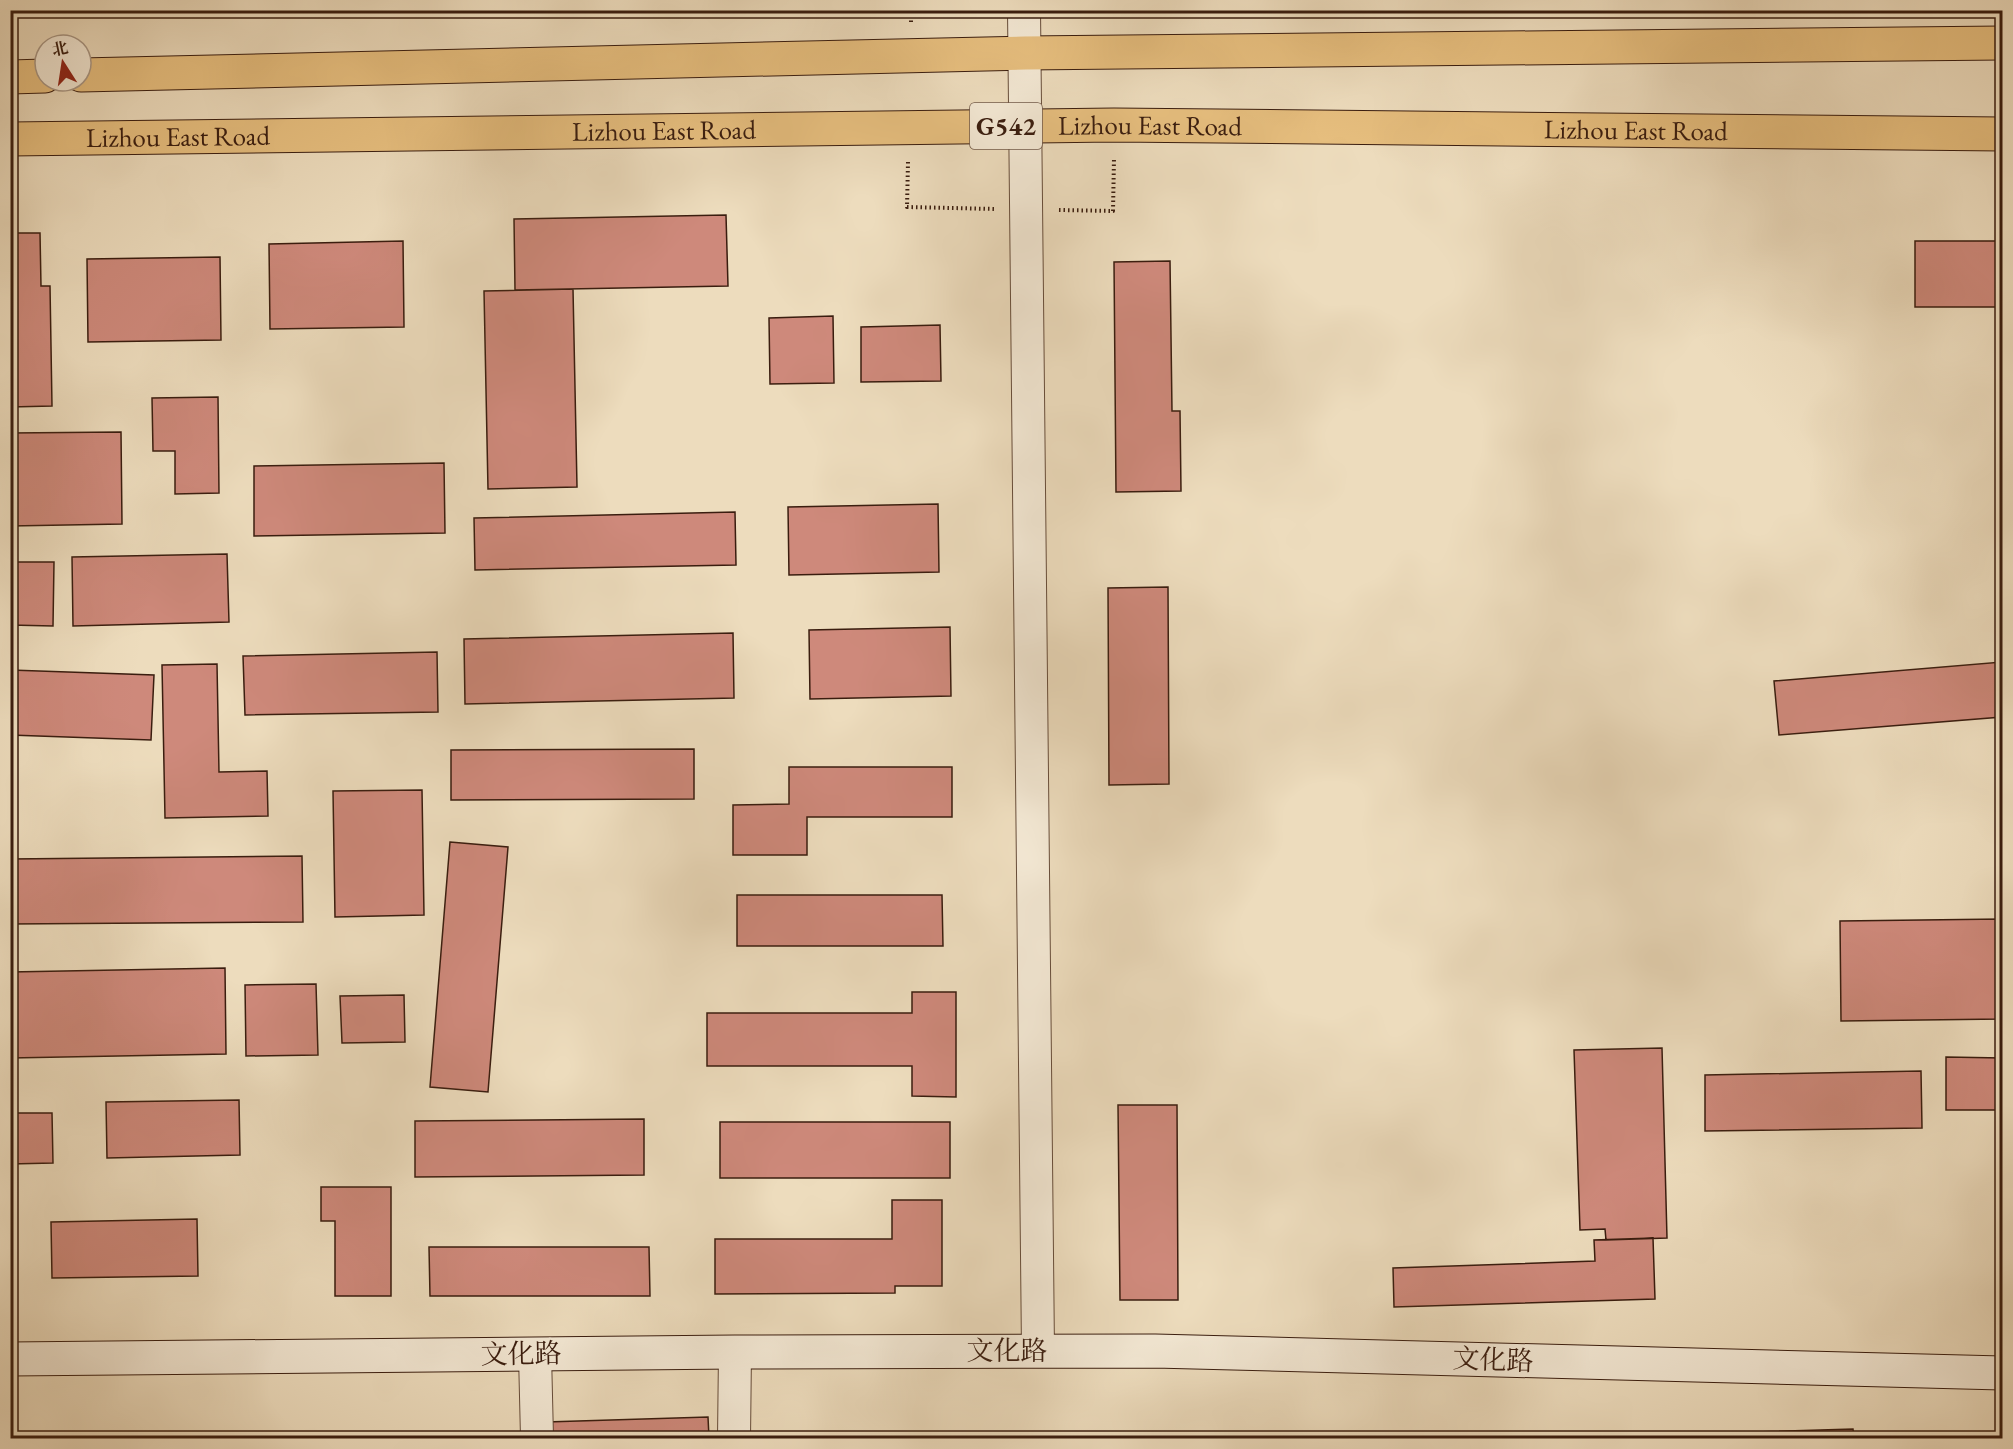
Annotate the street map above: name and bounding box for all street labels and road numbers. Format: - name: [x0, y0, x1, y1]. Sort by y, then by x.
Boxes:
- road number: G542: [970, 103, 1042, 149]
- street label: Lizhou East Road: [1058, 107, 1242, 143]
- street label: Lizhou East Road: [1544, 111, 1728, 148]
- street label: Lizhou East Road: [572, 112, 756, 149]
- street label: Lizhou East Road: [86, 118, 271, 155]
- street label: 文化路: [967, 1333, 1048, 1368]
- street label: 文化路: [480, 1335, 562, 1372]
- street label: 文化路: [1452, 1341, 1534, 1378]

